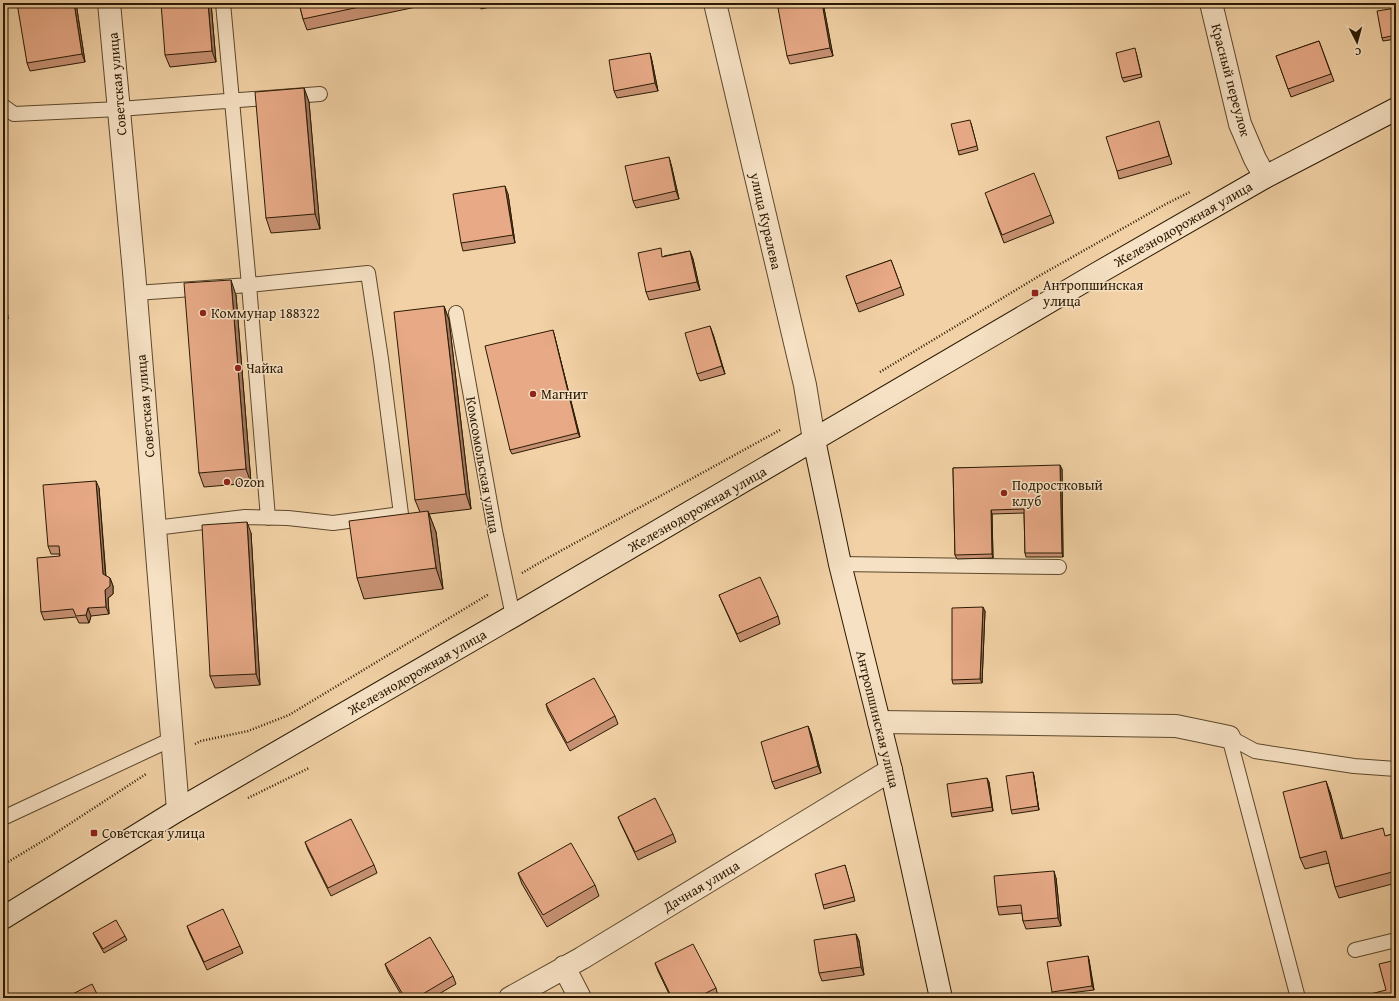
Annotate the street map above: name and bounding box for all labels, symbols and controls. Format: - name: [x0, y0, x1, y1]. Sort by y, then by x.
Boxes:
- street label: Красный переулок: [1206, 21, 1256, 139]
- north arrow: [1337, 22, 1377, 62]
- street label: Советская улица: [103, 31, 131, 136]
- text: С: [1354, 44, 1362, 60]
- street label: улица Куралева: [745, 170, 787, 272]
- street label: Железнодорожная улица: [1109, 176, 1256, 272]
- place label: Антропшинская улица: [1042, 275, 1143, 311]
- marker: Антропшинская улица: [1030, 288, 1040, 298]
- place label: Коммунар 188322: [211, 303, 320, 323]
- marker: Коммунар 188322: [198, 308, 208, 318]
- street label: Советская улица: [131, 353, 159, 458]
- place label: Чайка: [246, 358, 284, 378]
- marker: Чайка: [233, 363, 243, 373]
- place label: Магнит: [541, 384, 588, 404]
- marker: Магнит: [528, 389, 538, 399]
- street label: Комсомольская улица: [461, 395, 505, 535]
- street label: Железнодорожная улица: [623, 461, 770, 557]
- place label: Ozon: [235, 472, 265, 492]
- place label: Подростковый клуб: [1012, 475, 1103, 511]
- marker: Ozon: [222, 477, 232, 487]
- marker: Подростковый клуб: [999, 488, 1009, 498]
- street label: Железнодорожная улица: [343, 624, 490, 720]
- street label: Антропшинская улица: [851, 648, 905, 790]
- place label: Советская улица: [102, 823, 205, 843]
- marker: Советская улица: [89, 828, 99, 838]
- street label: Дачная улица: [658, 855, 743, 917]

